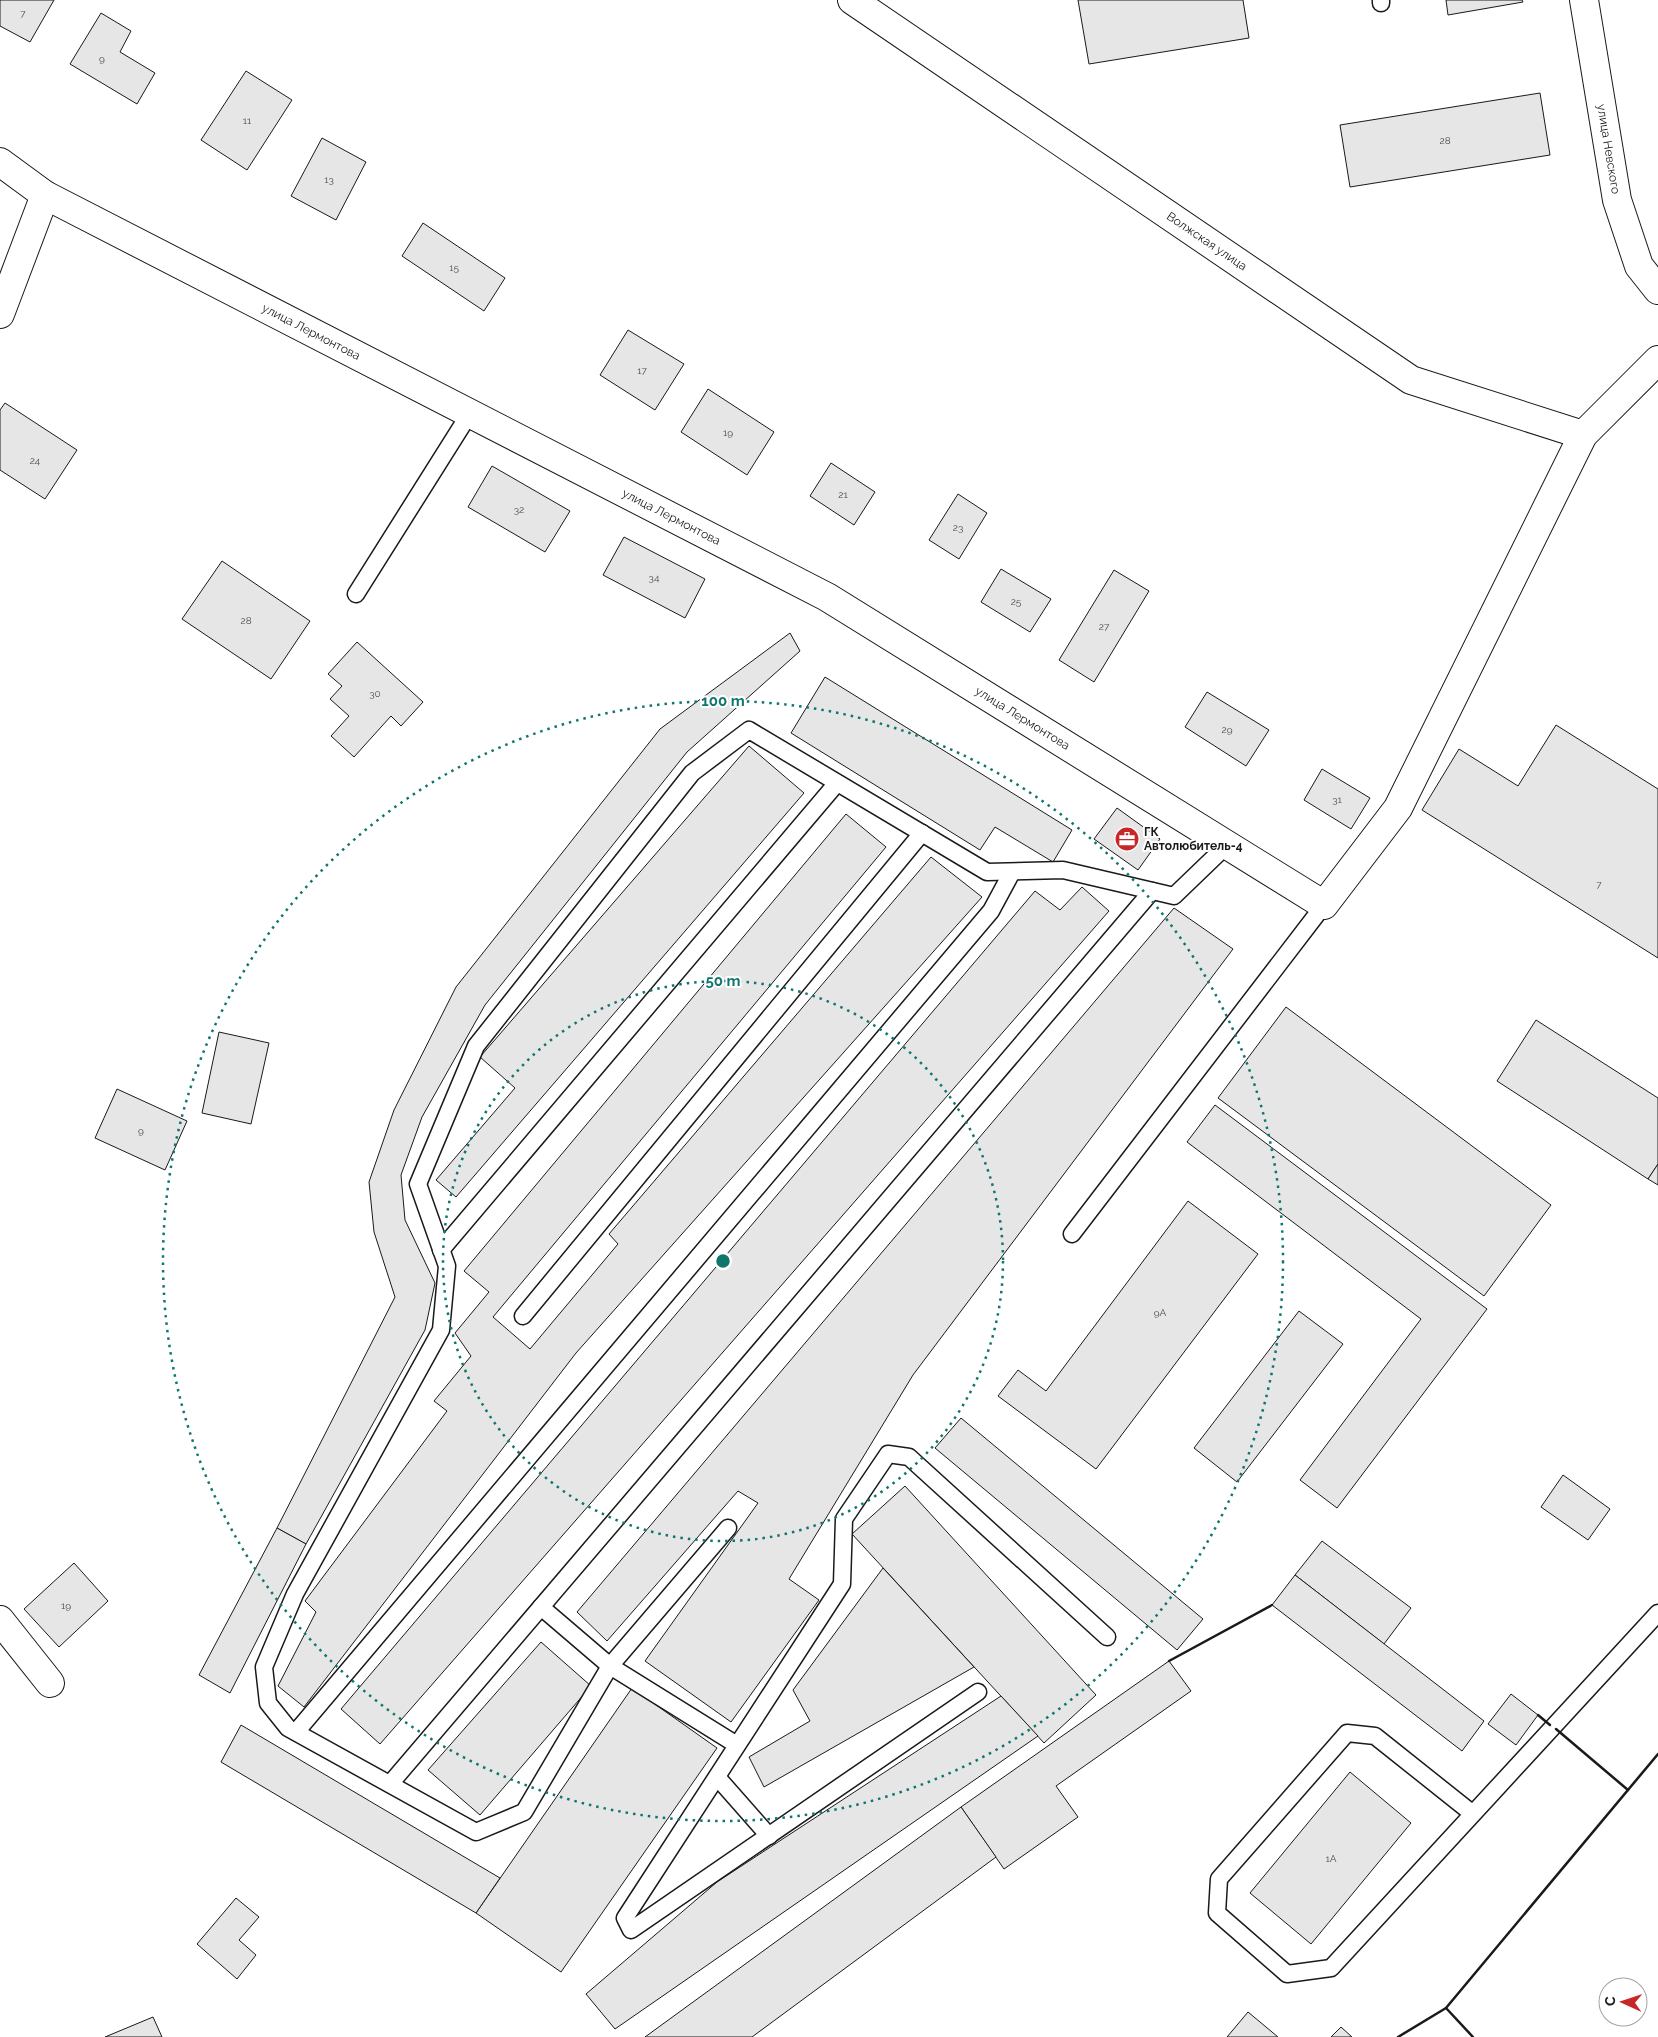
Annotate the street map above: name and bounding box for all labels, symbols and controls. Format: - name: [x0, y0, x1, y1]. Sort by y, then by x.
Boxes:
- house number: 7: [20, 8, 26, 19]
- house number: 9: [99, 53, 105, 64]
- street label: улица Невского: [1594, 103, 1623, 195]
- house number: 11: [243, 115, 252, 126]
- house number: 28: [1439, 135, 1451, 146]
- house number: 13: [324, 174, 334, 185]
- street label: Волжская улица: [1164, 209, 1249, 273]
- house number: 15: [449, 262, 459, 273]
- street label: улица Лермонтова: [260, 301, 363, 363]
- house number: 17: [637, 365, 647, 376]
- house number: 19: [723, 427, 733, 438]
- house number: 24: [30, 455, 41, 466]
- street label: улица Лермонтова: [620, 486, 723, 548]
- house number: 21: [838, 489, 848, 500]
- house number: 32: [514, 504, 524, 515]
- house number: 23: [953, 522, 963, 533]
- house number: 34: [649, 572, 660, 583]
- house number: 25: [1011, 596, 1022, 607]
- house number: 28: [240, 615, 252, 626]
- house number: 27: [1099, 621, 1110, 632]
- street label: улица Лермонтова: [973, 684, 1072, 753]
- house number: 30: [369, 688, 381, 699]
- text: 100 m: [701, 692, 745, 710]
- house number: 29: [1221, 724, 1233, 735]
- house number: 31: [1332, 794, 1343, 805]
- place label: ГК Автолюбитель-4: [1144, 825, 1243, 853]
- office icon: ГК Автолюбитель-4: [1114, 826, 1140, 852]
- house number: 7: [1596, 879, 1602, 890]
- text: 50 m: [705, 972, 741, 990]
- house number: 9: [138, 1125, 144, 1136]
- centre of rings: [714, 1252, 732, 1270]
- house number: 9А: [1154, 1307, 1167, 1318]
- house number: 19: [61, 1600, 71, 1611]
- house number: 1А: [1325, 1853, 1337, 1864]
- north arrow: [1598, 1977, 1648, 2027]
- text: С: [1602, 1996, 1618, 2007]

